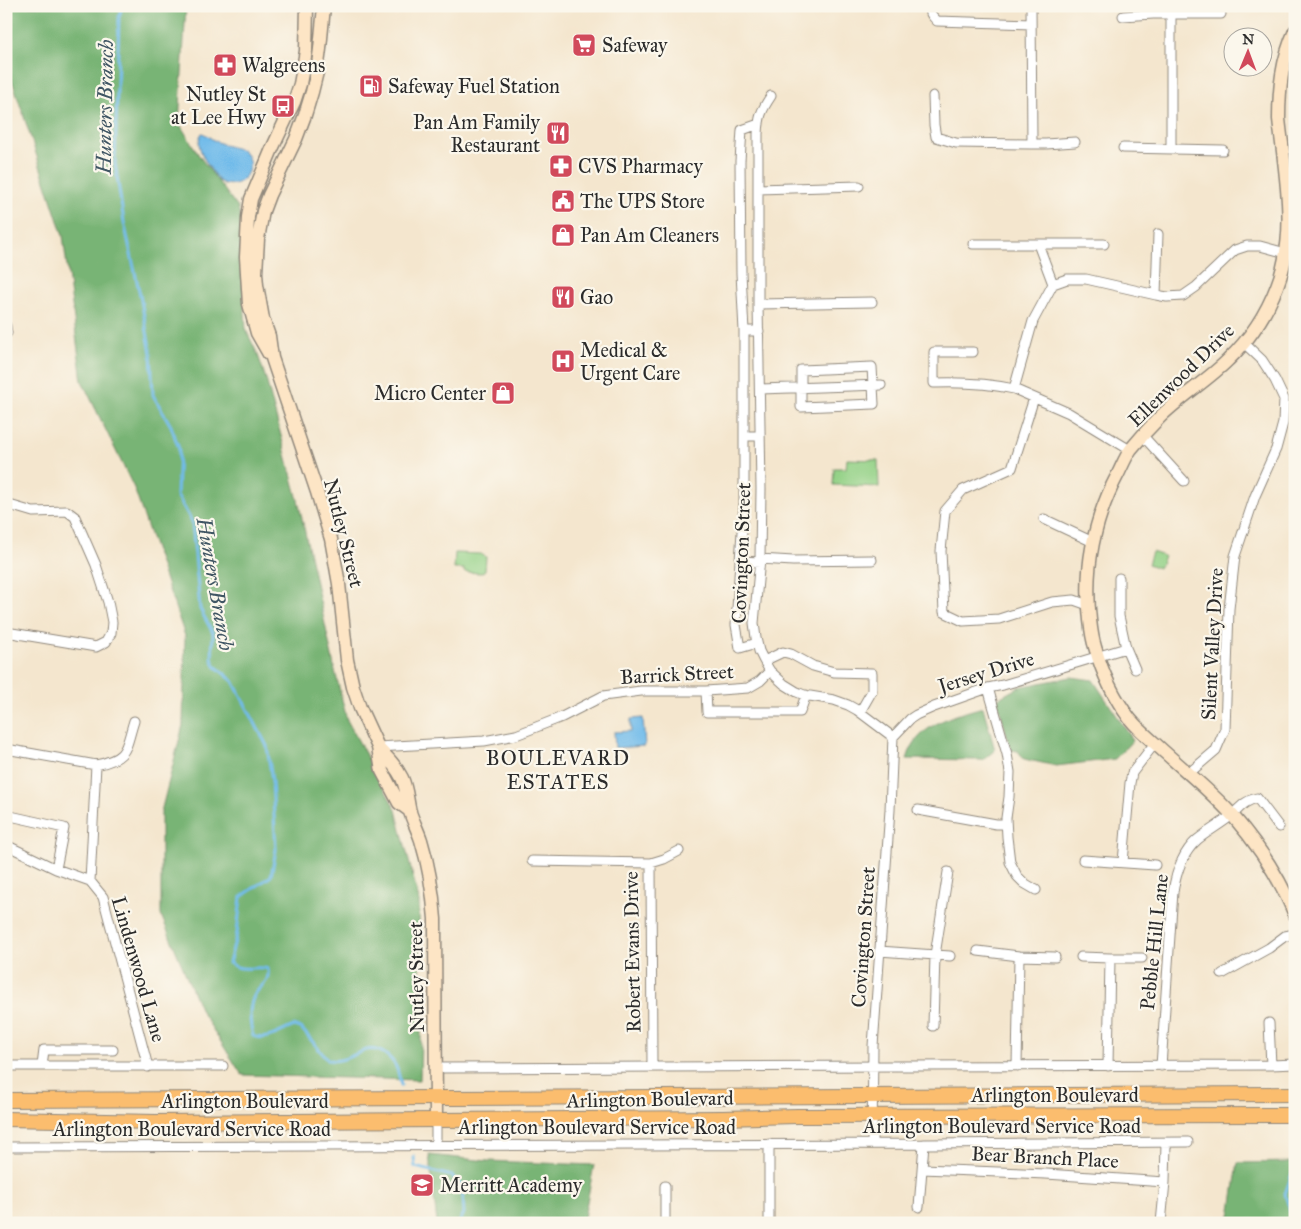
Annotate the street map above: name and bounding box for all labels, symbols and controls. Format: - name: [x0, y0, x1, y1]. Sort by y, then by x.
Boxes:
- north arrow: [1224, 28, 1274, 78]
- text: N: [1242, 31, 1254, 48]
- supermarket icon: Safeway: [571, 32, 597, 58]
- place label: Safeway: [602, 33, 668, 57]
- water label: Hunters Branch: [91, 39, 119, 176]
- pharmacy icon: Walgreens: [212, 52, 238, 78]
- place label: Walgreens: [242, 53, 325, 78]
- fuel station icon: Safeway Fuel Station: [358, 73, 384, 99]
- place label: Safeway Fuel Station: [388, 74, 560, 98]
- place label: Nutley St at Lee Hwy: [171, 82, 267, 129]
- bus stop icon: Nutley St at Lee Hwy: [270, 93, 296, 119]
- place label: Pan Am Family Restaurant: [413, 110, 541, 157]
- restaurant icon: Pan Am Family Restaurant: [545, 120, 571, 146]
- pharmacy icon: CVS Pharmacy: [548, 153, 574, 179]
- place label: CVS Pharmacy: [578, 154, 704, 178]
- public building icon: The UPS Store: [550, 188, 576, 214]
- place label: The UPS Store: [580, 189, 705, 213]
- shop icon: Pan Am Cleaners: [550, 222, 576, 248]
- place label: Pan Am Cleaners: [580, 223, 719, 247]
- restaurant icon: Gao: [550, 284, 576, 310]
- place label: Gao: [580, 285, 613, 309]
- street label: Ellenwood Drive: [1123, 318, 1239, 432]
- place label: Medical & Urgent Care: [580, 338, 680, 386]
- hospital icon: Medical & Urgent Care: [550, 348, 576, 374]
- shop icon: Micro Center: [490, 380, 516, 406]
- place label: Micro Center: [374, 381, 486, 405]
- street label: Nutley Street: [319, 476, 369, 590]
- street label: Covington Street: [727, 482, 756, 624]
- water label: Hunters Branch: [190, 514, 240, 653]
- street label: Silent Valley Drive: [1196, 567, 1228, 721]
- street label: Jersey Drive: [933, 646, 1037, 699]
- street label: Barrick Street: [620, 659, 734, 689]
- district label: BOULEVARD ESTATES: [486, 745, 630, 795]
- street label: Covington Street: [846, 866, 881, 1008]
- street label: Robert Evans Drive: [619, 871, 645, 1033]
- street label: Pebble Hill Lane: [1135, 873, 1173, 1011]
- street label: Lindenwood Lane: [107, 893, 171, 1045]
- street label: Nutley Street: [403, 921, 429, 1033]
- street label: Arlington Boulevard: [970, 1083, 1139, 1108]
- street label: Arlington Boulevard: [565, 1086, 734, 1113]
- street label: Arlington Boulevard: [160, 1089, 329, 1114]
- street label: Arlington Boulevard Service Road: [862, 1114, 1141, 1139]
- street label: Arlington Boulevard Service Road: [457, 1115, 736, 1140]
- street label: Arlington Boulevard Service Road: [52, 1117, 331, 1142]
- street label: Bear Branch Place: [971, 1141, 1119, 1173]
- school or university icon: Merritt Academy: [409, 1172, 435, 1198]
- place label: Merritt Academy: [440, 1173, 583, 1197]

